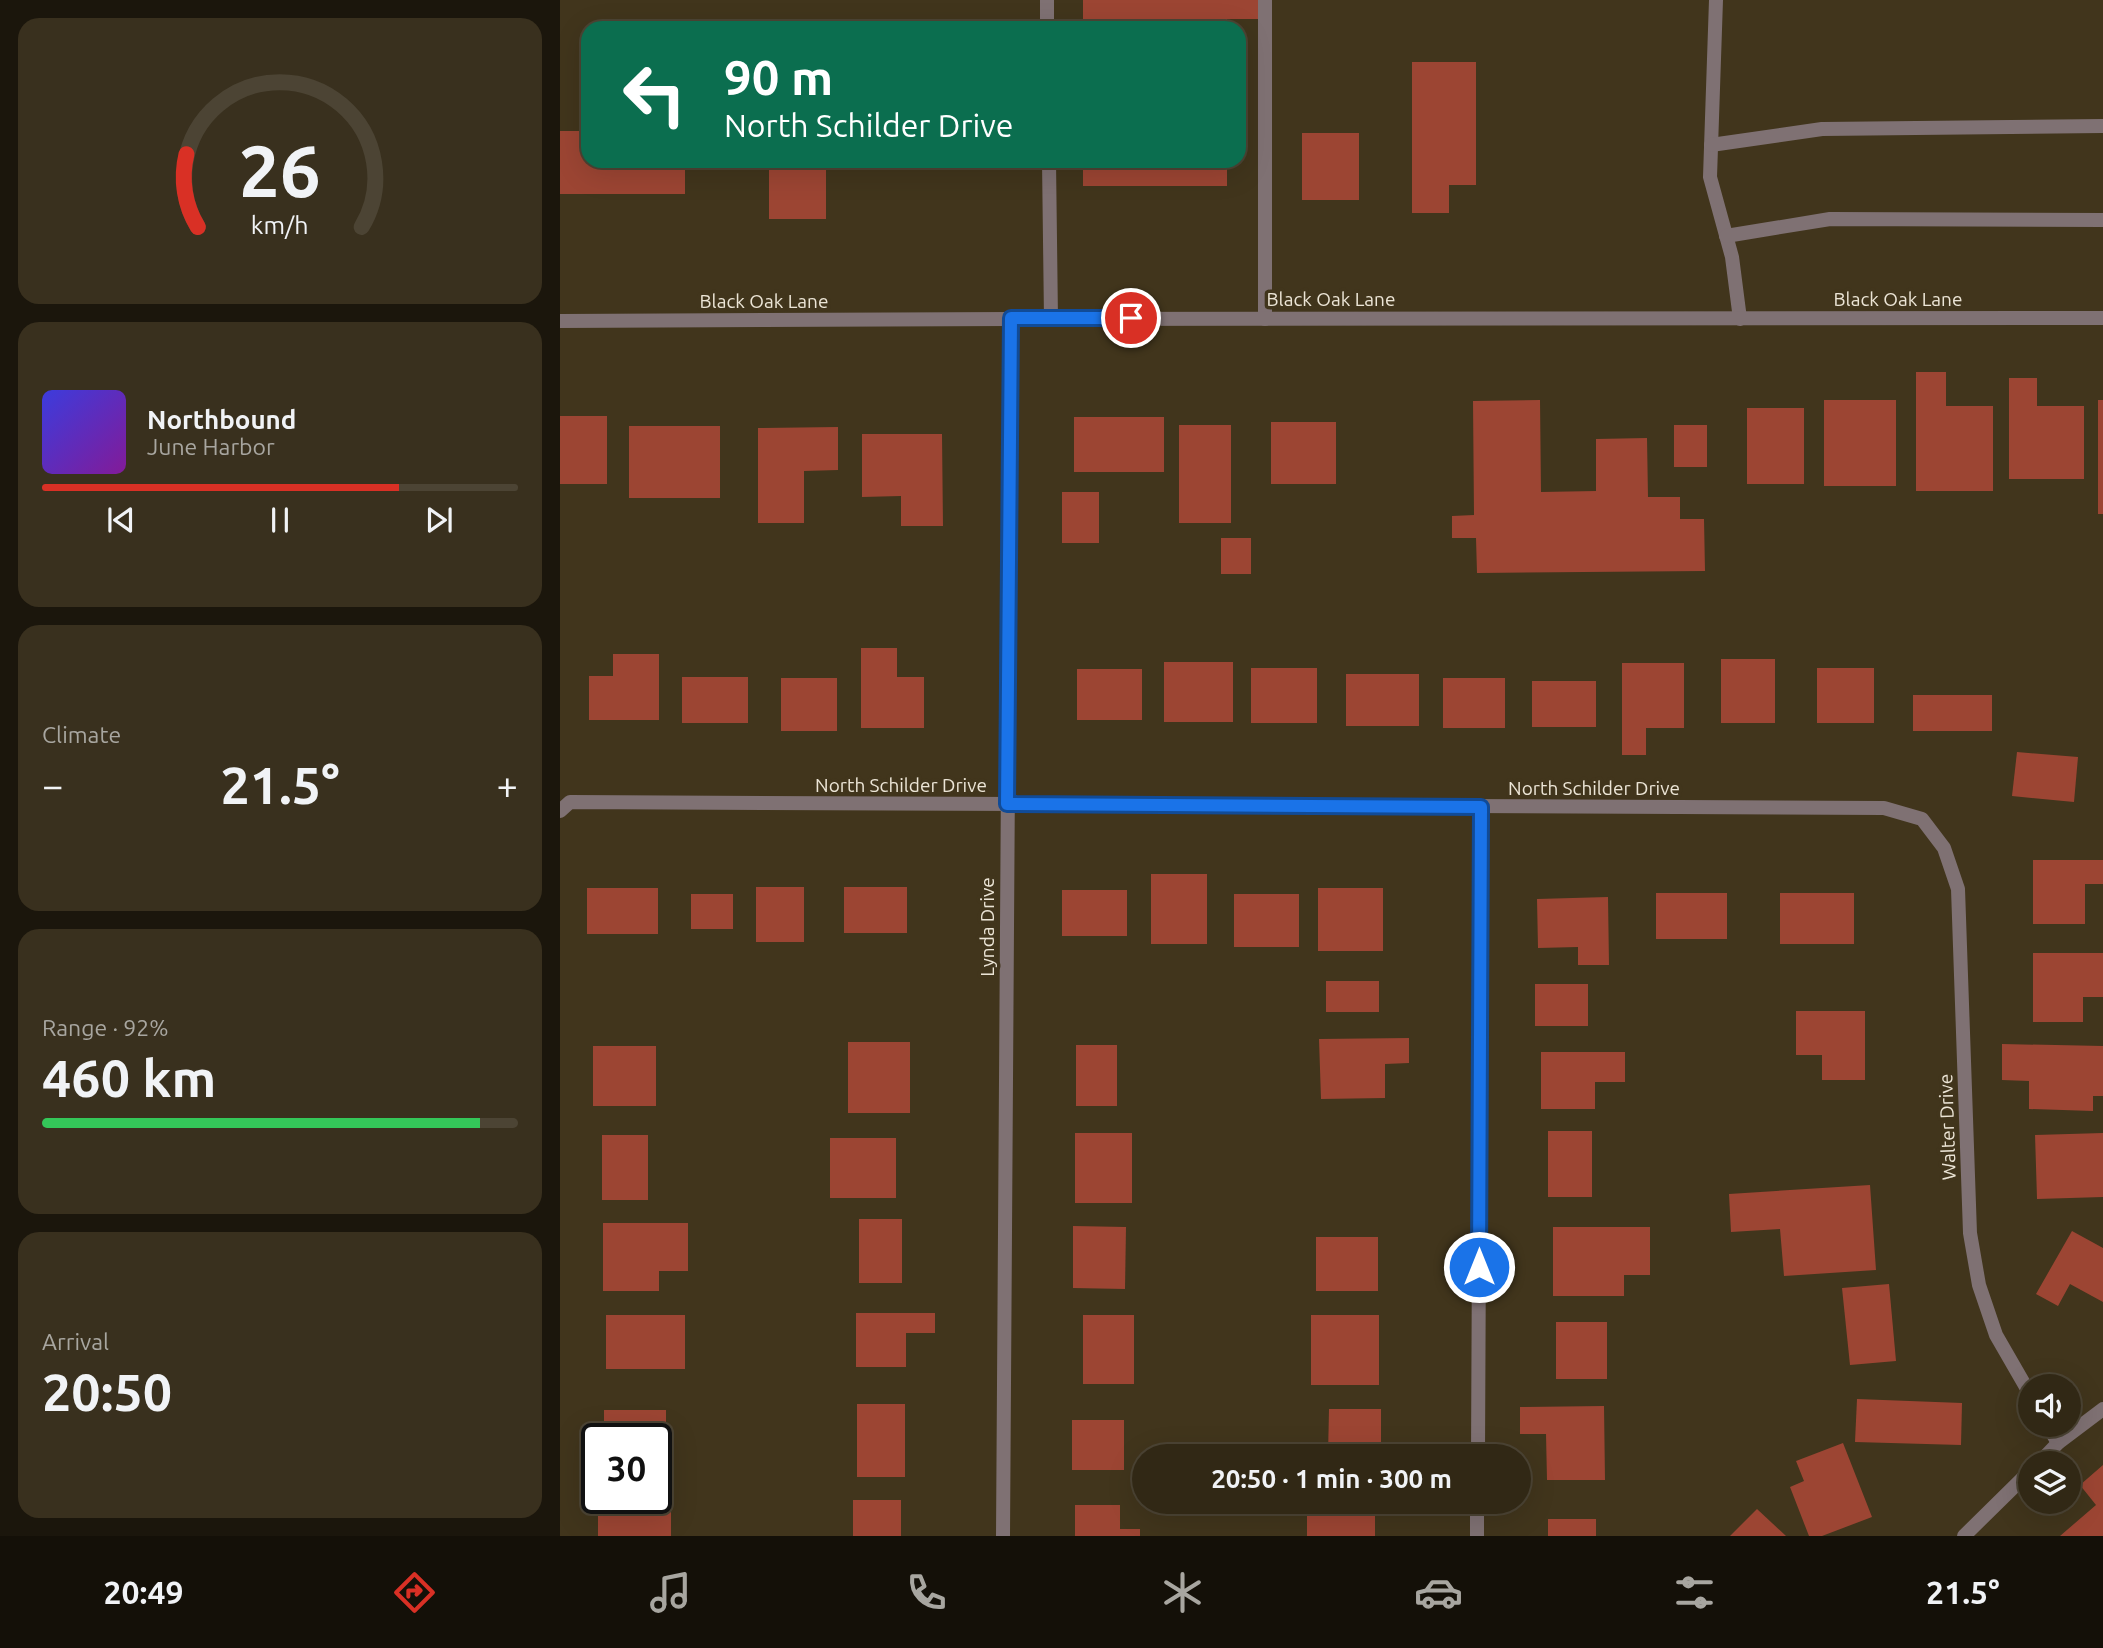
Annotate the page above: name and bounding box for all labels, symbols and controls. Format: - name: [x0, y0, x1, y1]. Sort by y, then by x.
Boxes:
- icon: left: [609, 49, 700, 140]
- text: 90 m: [724, 49, 833, 104]
- text: North Schilder Drive: [724, 107, 1013, 143]
- text: 26: [239, 129, 321, 211]
- text: km/h: [251, 211, 309, 239]
- pin: [1101, 288, 1161, 348]
- street label: Black Oak Lane: [1267, 288, 1395, 310]
- street label: Black Oak Lane: [1834, 288, 1962, 310]
- street label: Black Oak Lane: [700, 290, 828, 312]
- icon: arrive: [1112, 299, 1150, 337]
- text: Northbound: [147, 405, 296, 434]
- text: June Harbor: [147, 434, 275, 459]
- icon: previous: [102, 501, 140, 539]
- icon: pause: [261, 501, 299, 539]
- icon: next: [420, 501, 458, 539]
- text: Climate: [42, 722, 121, 747]
- text: 21.5°: [220, 756, 340, 814]
- text: −: [42, 764, 63, 806]
- text: +: [497, 764, 518, 806]
- street label: North Schilder Drive: [815, 774, 987, 796]
- street label: North Schilder Drive: [1508, 777, 1680, 799]
- street label: Lynda Drive: [976, 877, 998, 977]
- text: Range · 92%: [42, 1015, 169, 1040]
- text: 460 km: [42, 1049, 216, 1107]
- street label: Walter Drive: [1934, 1073, 1960, 1181]
- position arrow: [1442, 1230, 1516, 1304]
- text: Arrival: [42, 1329, 109, 1354]
- text: 20:50: [42, 1363, 172, 1421]
- map controls: [2018, 1374, 2081, 1514]
- button: sound: [2018, 1374, 2081, 1437]
- speed limit sign: 30: [581, 1423, 672, 1514]
- button: layers: [2018, 1451, 2081, 1514]
- text: 20:50 · 1 min · 300 m: [1211, 1464, 1452, 1493]
- icon: directions: [390, 1568, 439, 1617]
- icon: music: [646, 1568, 695, 1617]
- icon: phone: [902, 1568, 951, 1617]
- icon: climate: [1158, 1568, 1207, 1617]
- icon: car: [1414, 1568, 1463, 1617]
- icon: filters: [1670, 1568, 1719, 1617]
- text: 20:49: [103, 1574, 184, 1610]
- text: 21.5°: [1926, 1574, 1999, 1610]

